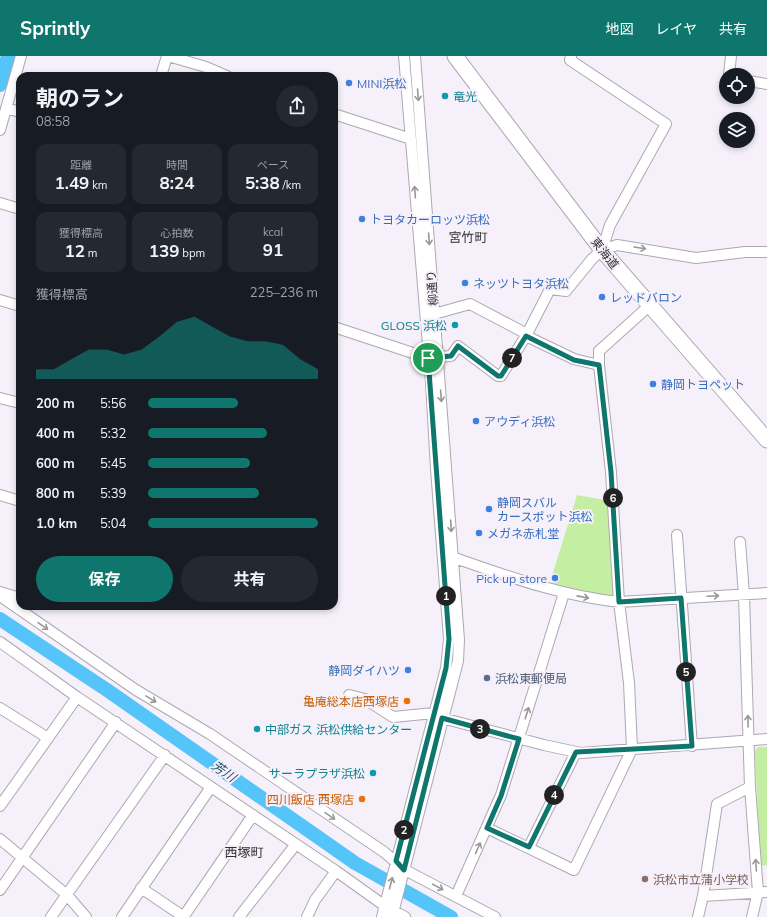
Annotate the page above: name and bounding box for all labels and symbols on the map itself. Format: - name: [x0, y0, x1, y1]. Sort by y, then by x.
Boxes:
- place label: MINI浜松: [357, 76, 406, 91]
- marker: MINI浜松: [344, 78, 354, 88]
- one-way arrow: [414, 88, 421, 101]
- place label: 竜光: [453, 89, 477, 104]
- marker: 竜光: [440, 91, 450, 101]
- one-way arrow: [412, 186, 419, 199]
- place label: トヨタカーロッツ浜松: [370, 212, 490, 227]
- marker: トヨタカーロッツ浜松: [357, 214, 367, 224]
- district label: 宮竹町: [448, 229, 488, 245]
- one-way arrow: [425, 232, 432, 245]
- street label: 東海道: [588, 234, 622, 272]
- one-way arrow: [633, 244, 646, 252]
- street label: 柳通り: [423, 269, 441, 307]
- place label: ネッツトヨタ浜松: [473, 276, 569, 291]
- marker: ネッツトヨタ浜松: [460, 278, 470, 288]
- place label: レッドバロン: [610, 290, 682, 305]
- marker: レッドバロン: [597, 292, 607, 302]
- place label: GLOSS 浜松: [381, 318, 447, 333]
- marker: GLOSS 浜松: [450, 320, 460, 330]
- pin: [411, 341, 445, 375]
- pin: 7: [502, 348, 522, 368]
- place label: 静岡トヨペット: [661, 377, 745, 392]
- marker: 静岡トヨペット: [648, 379, 658, 389]
- one-way arrow: [438, 389, 445, 402]
- place label: アウディ浜松: [484, 414, 555, 429]
- marker: アウディ浜松: [471, 416, 481, 426]
- pin: 6: [603, 488, 623, 508]
- place label: 静岡スバル カースポット浜松: [497, 495, 592, 524]
- marker: 静岡スバル カースポット浜松: [484, 504, 494, 514]
- one-way arrow: [447, 519, 454, 532]
- place label: メガネ赤札堂: [487, 526, 559, 541]
- marker: メガネ赤札堂: [474, 528, 484, 538]
- place label: Pick up store: [476, 571, 547, 586]
- marker: Pick up store: [550, 573, 560, 583]
- pin: 1: [436, 586, 456, 606]
- one-way arrow: [576, 593, 589, 601]
- one-way arrow: [706, 593, 719, 600]
- one-way arrow: [37, 622, 48, 630]
- pin: 5: [676, 662, 696, 682]
- place label: 静岡ダイハツ: [328, 663, 400, 678]
- marker: 静岡ダイハツ: [403, 665, 413, 675]
- place label: 浜松東郵便局: [495, 671, 567, 686]
- marker: 浜松東郵便局: [482, 673, 492, 683]
- place label: 亀庵総本店西塚店: [303, 694, 399, 709]
- one-way arrow: [145, 695, 156, 703]
- marker: 亀庵総本店西塚店: [402, 696, 412, 706]
- one-way arrow: [524, 707, 531, 720]
- one-way arrow: [744, 715, 752, 728]
- pin: 3: [470, 719, 490, 739]
- place label: 中部ガス 浜松供給センター: [265, 722, 412, 737]
- marker: 中部ガス 浜松供給センター: [252, 724, 262, 734]
- water label: 芳川: [209, 757, 241, 786]
- place label: サーラプラザ浜松: [269, 766, 365, 781]
- marker: サーラプラザ浜松: [368, 768, 378, 778]
- pin: 4: [544, 785, 564, 805]
- place label: 四川飯店 西塚店: [267, 792, 354, 807]
- marker: 四川飯店 西塚店: [357, 794, 367, 804]
- one-way arrow: [324, 812, 335, 820]
- pin: 2: [394, 820, 414, 840]
- one-way arrow: [475, 843, 482, 855]
- district label: 西塚町: [224, 844, 264, 860]
- one-way arrow: [752, 859, 759, 872]
- place label: 浜松市立蒲小学校: [653, 872, 749, 887]
- marker: 浜松市立蒲小学校: [640, 874, 650, 884]
- one-way arrow: [388, 877, 395, 890]
- one-way arrow: [432, 884, 444, 891]

